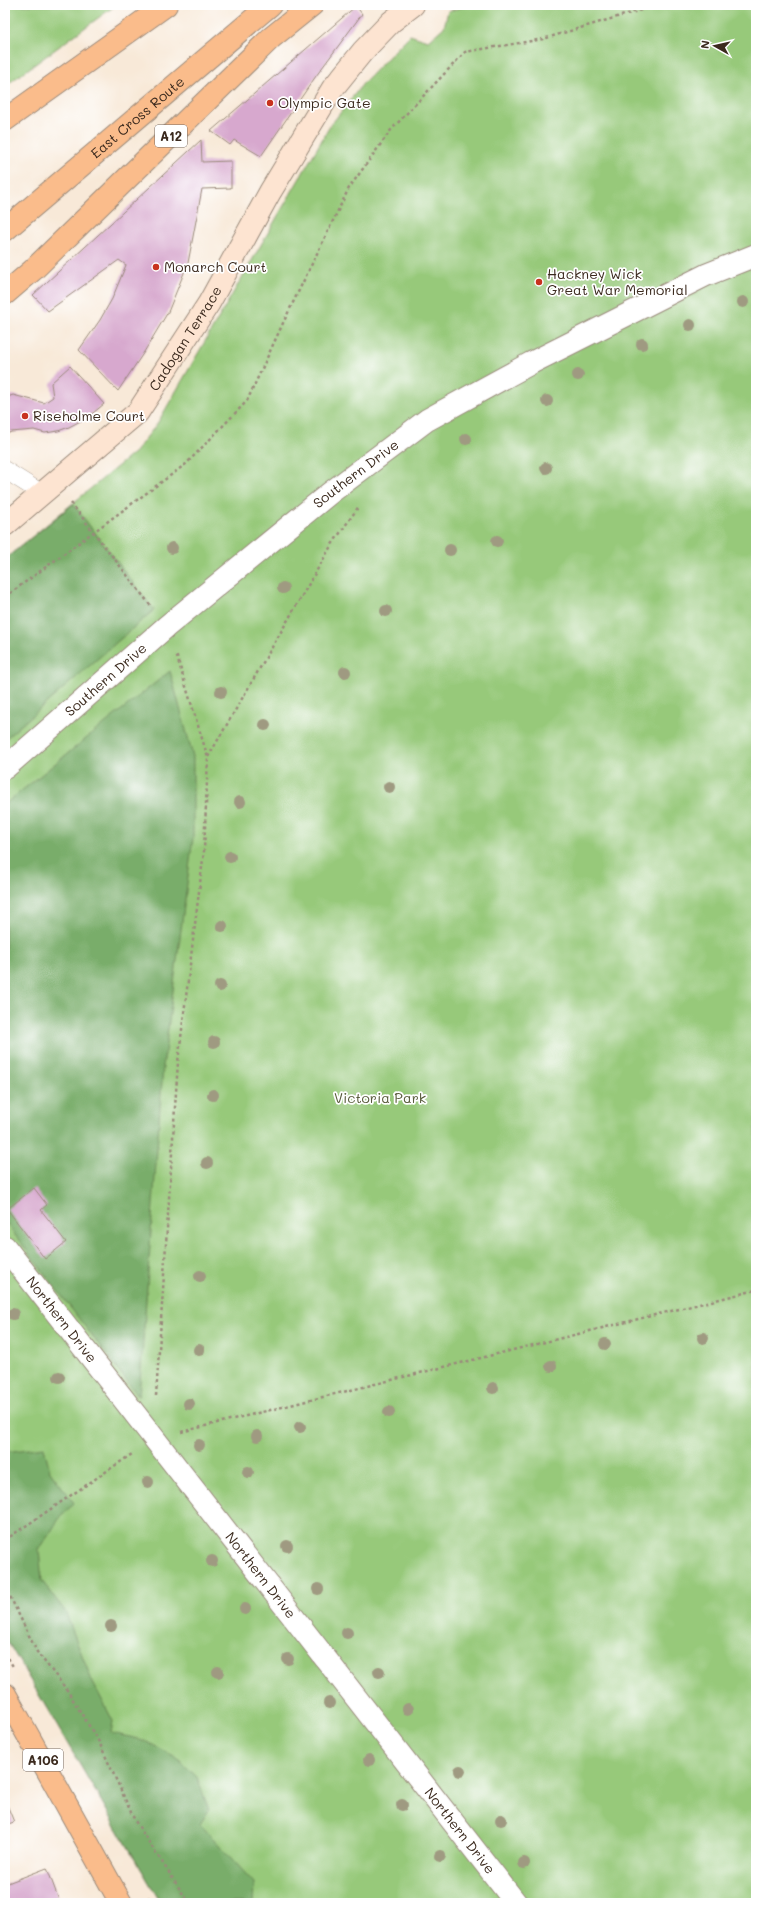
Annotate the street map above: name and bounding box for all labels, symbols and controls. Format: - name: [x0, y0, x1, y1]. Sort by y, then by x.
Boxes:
- north arrow: [695, 26, 735, 66]
- text: N: [697, 39, 713, 50]
- street label: East Cross Route: [86, 72, 188, 162]
- place label: Olympic Gate: [278, 93, 371, 112]
- marker: Olympic Gate: [265, 98, 275, 108]
- road number: A12: [155, 125, 187, 147]
- place label: Monarch Court: [164, 257, 267, 276]
- marker: Monarch Court: [151, 262, 161, 272]
- place label: Hackney Wick Great War Memorial: [547, 264, 688, 299]
- marker: Hackney Wick Great War Memorial: [534, 277, 544, 287]
- street label: Cadogan Terrace: [144, 282, 226, 394]
- place label: Riseholme Court: [33, 406, 145, 425]
- marker: Riseholme Court: [20, 411, 30, 421]
- street label: Southern Drive: [309, 435, 402, 512]
- street label: Southern Drive: [60, 638, 150, 720]
- park label: Victoria Park: [334, 1088, 426, 1107]
- street label: Northern Drive: [22, 1272, 102, 1366]
- street label: Northern Drive: [221, 1528, 301, 1622]
- road number: A106: [23, 1749, 63, 1771]
- street label: Northern Drive: [420, 1783, 500, 1878]

